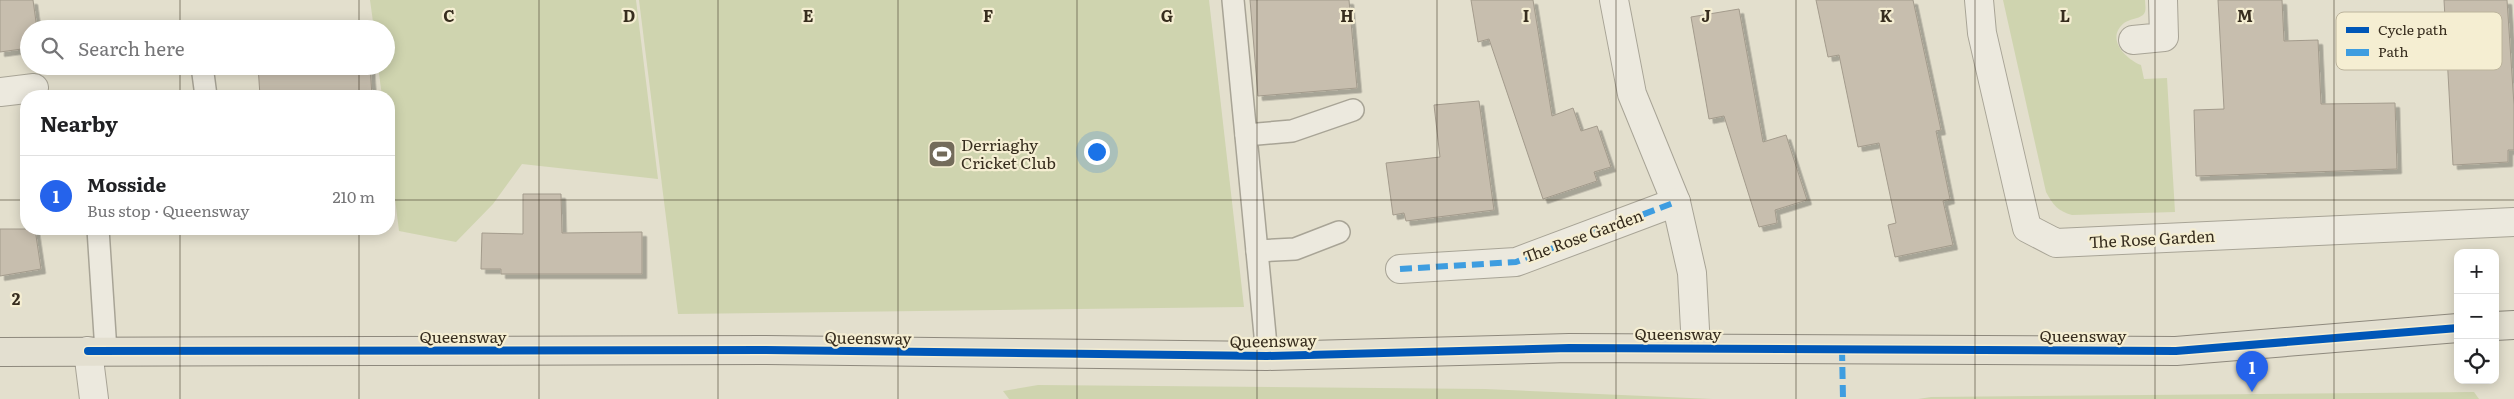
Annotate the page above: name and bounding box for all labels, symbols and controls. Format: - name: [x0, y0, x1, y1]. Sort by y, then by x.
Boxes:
- text: C: [443, 3, 455, 27]
- text: D: [623, 3, 635, 27]
- text: E: [803, 3, 814, 27]
- text: F: [983, 3, 993, 27]
- text: G: [1161, 3, 1173, 27]
- text: H: [1340, 3, 1354, 27]
- text: I: [1523, 3, 1529, 27]
- text: J: [1701, 3, 1711, 27]
- text: K: [1880, 3, 1893, 27]
- text: L: [2060, 3, 2070, 27]
- text: M: [2237, 3, 2253, 27]
- legend: [2336, 12, 2502, 70]
- text: Cycle path: [2378, 19, 2447, 39]
- search box: [20, 20, 395, 75]
- icon: search: [38, 34, 66, 62]
- text: Search here: [78, 34, 185, 62]
- text: Path: [2378, 41, 2408, 61]
- text: Nearby: [40, 107, 118, 138]
- place label: Derriaghy Cricket Club: [961, 132, 1056, 174]
- sports icon: Derriaghy Cricket Club: [927, 139, 957, 169]
- your location: [1084, 139, 1110, 165]
- text: Mosside: [87, 170, 166, 198]
- text: 1: [53, 184, 59, 208]
- text: 210 m: [332, 184, 375, 208]
- text: Bus stop · Queensway: [87, 198, 249, 222]
- street label: The Rose Garden: [1519, 202, 1647, 268]
- street label: The Rose Garden: [2088, 223, 2216, 253]
- map controls: [2454, 249, 2499, 384]
- button: +: [2454, 249, 2499, 294]
- text: 2: [12, 286, 21, 310]
- button: −: [2454, 294, 2499, 339]
- street label: Queensway: [1635, 321, 1722, 345]
- street label: Queensway: [2040, 323, 2127, 347]
- street label: Queensway: [420, 324, 507, 348]
- street label: Queensway: [824, 324, 912, 350]
- street label: Queensway: [1229, 327, 1317, 353]
- button: locate: [2454, 339, 2499, 384]
- pin: 1: [2236, 351, 2268, 392]

